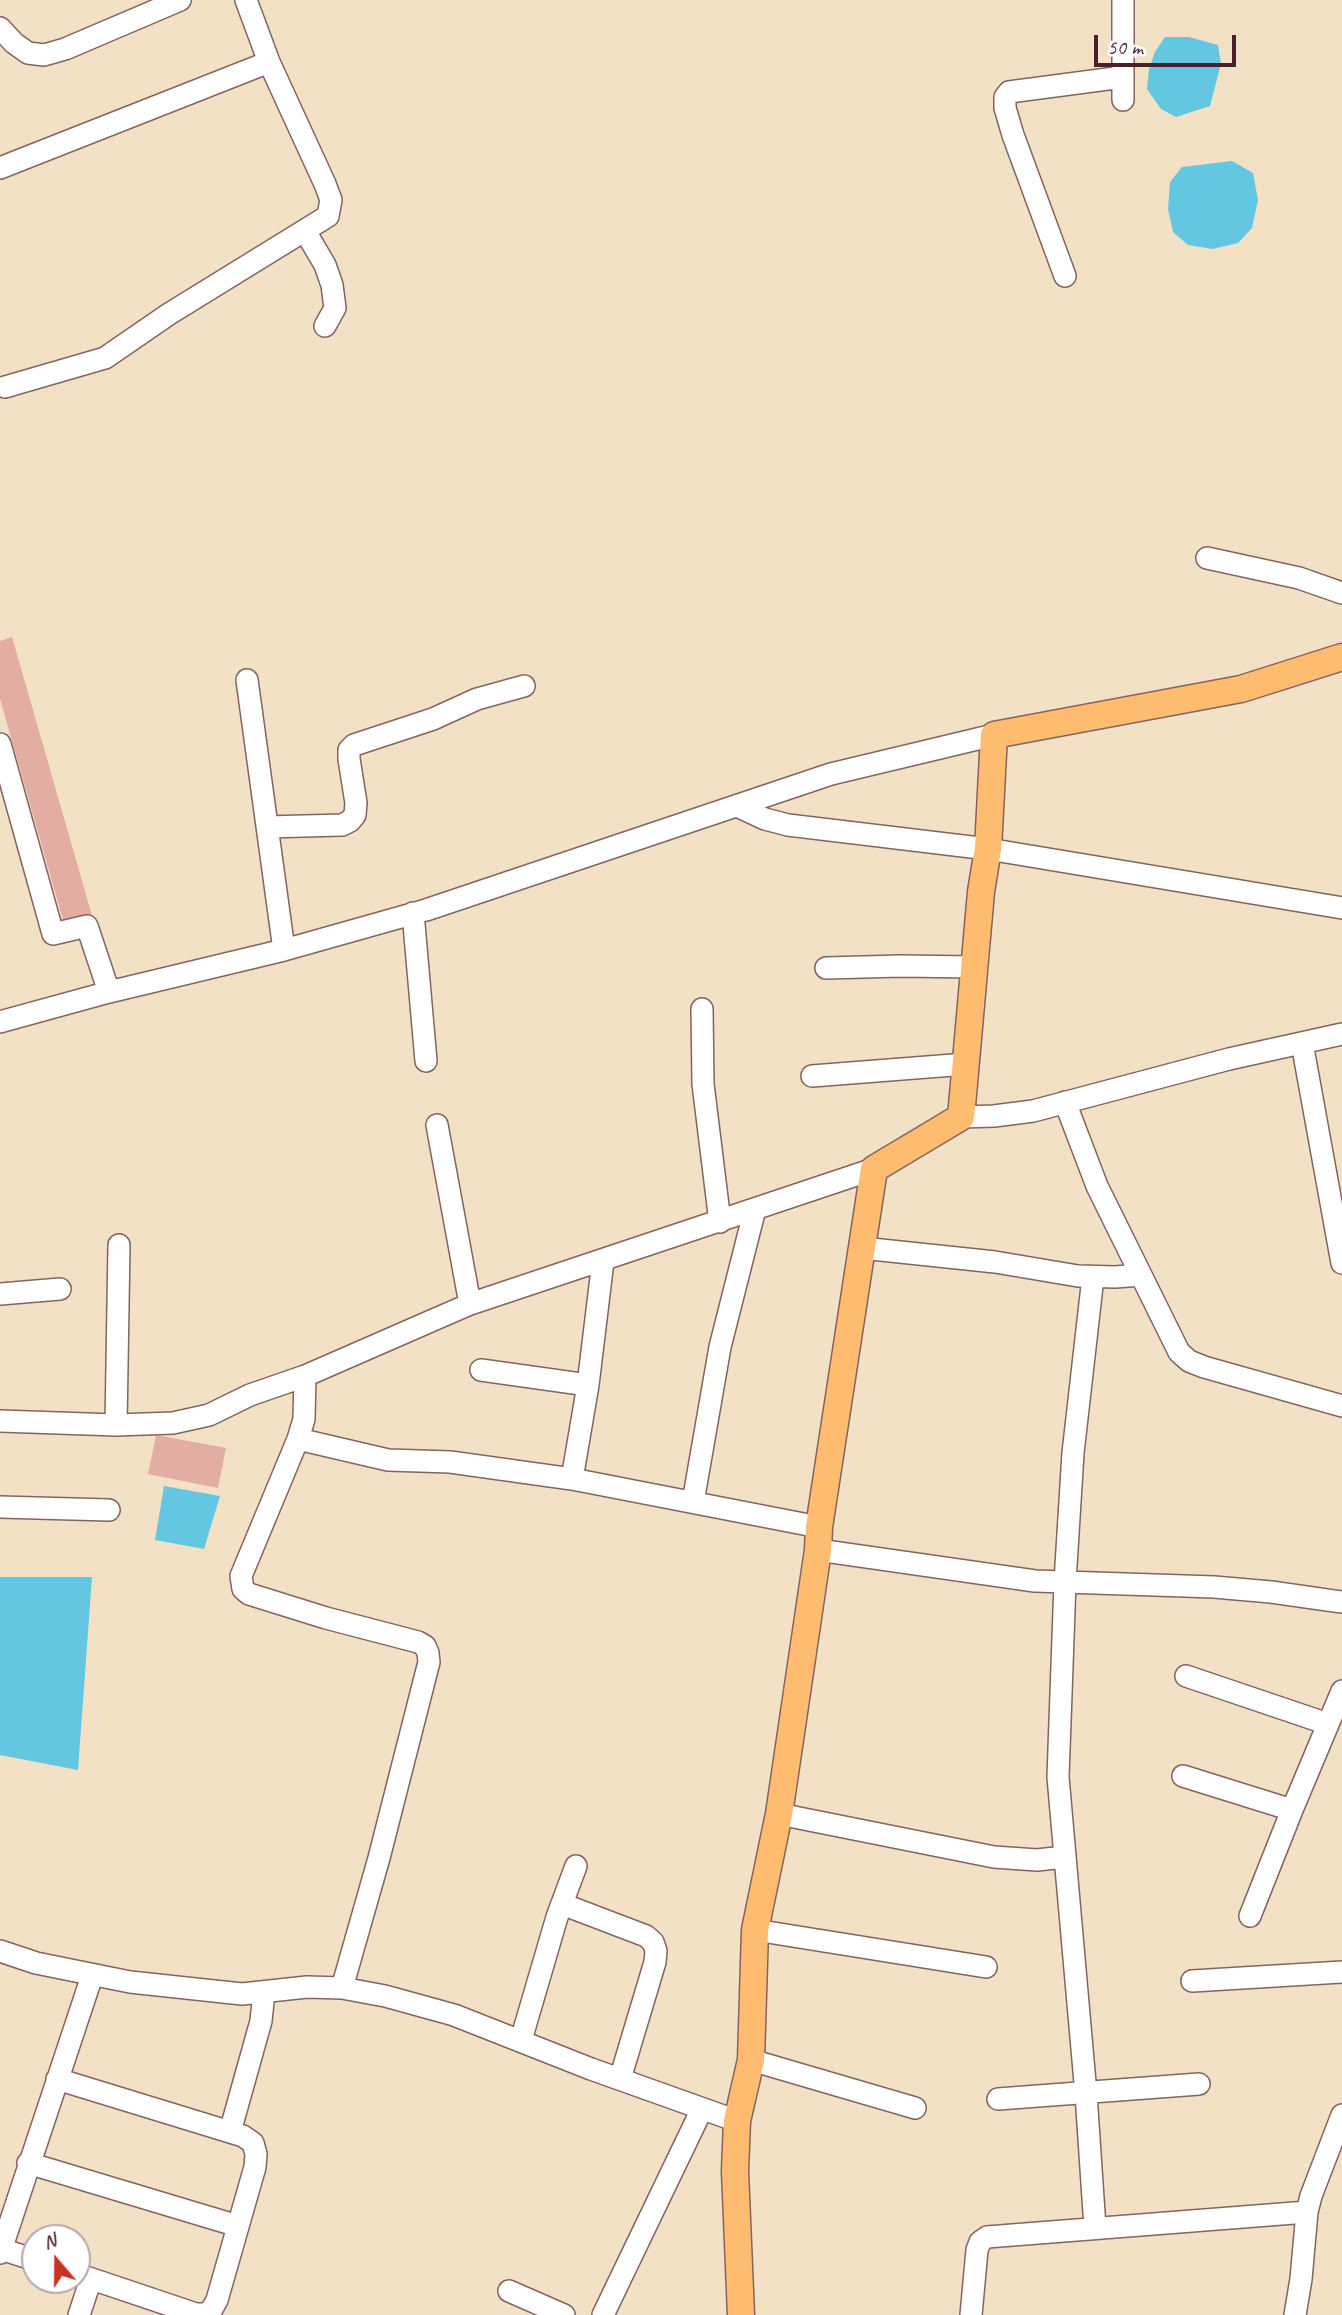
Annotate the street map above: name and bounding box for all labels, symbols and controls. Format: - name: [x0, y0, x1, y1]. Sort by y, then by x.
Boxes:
- scale bar: [1097, 21, 1239, 65]
- text: 50 m: [1107, 34, 1143, 60]
- north arrow: [21, 2224, 91, 2294]
- text: N: [40, 2228, 59, 2254]

